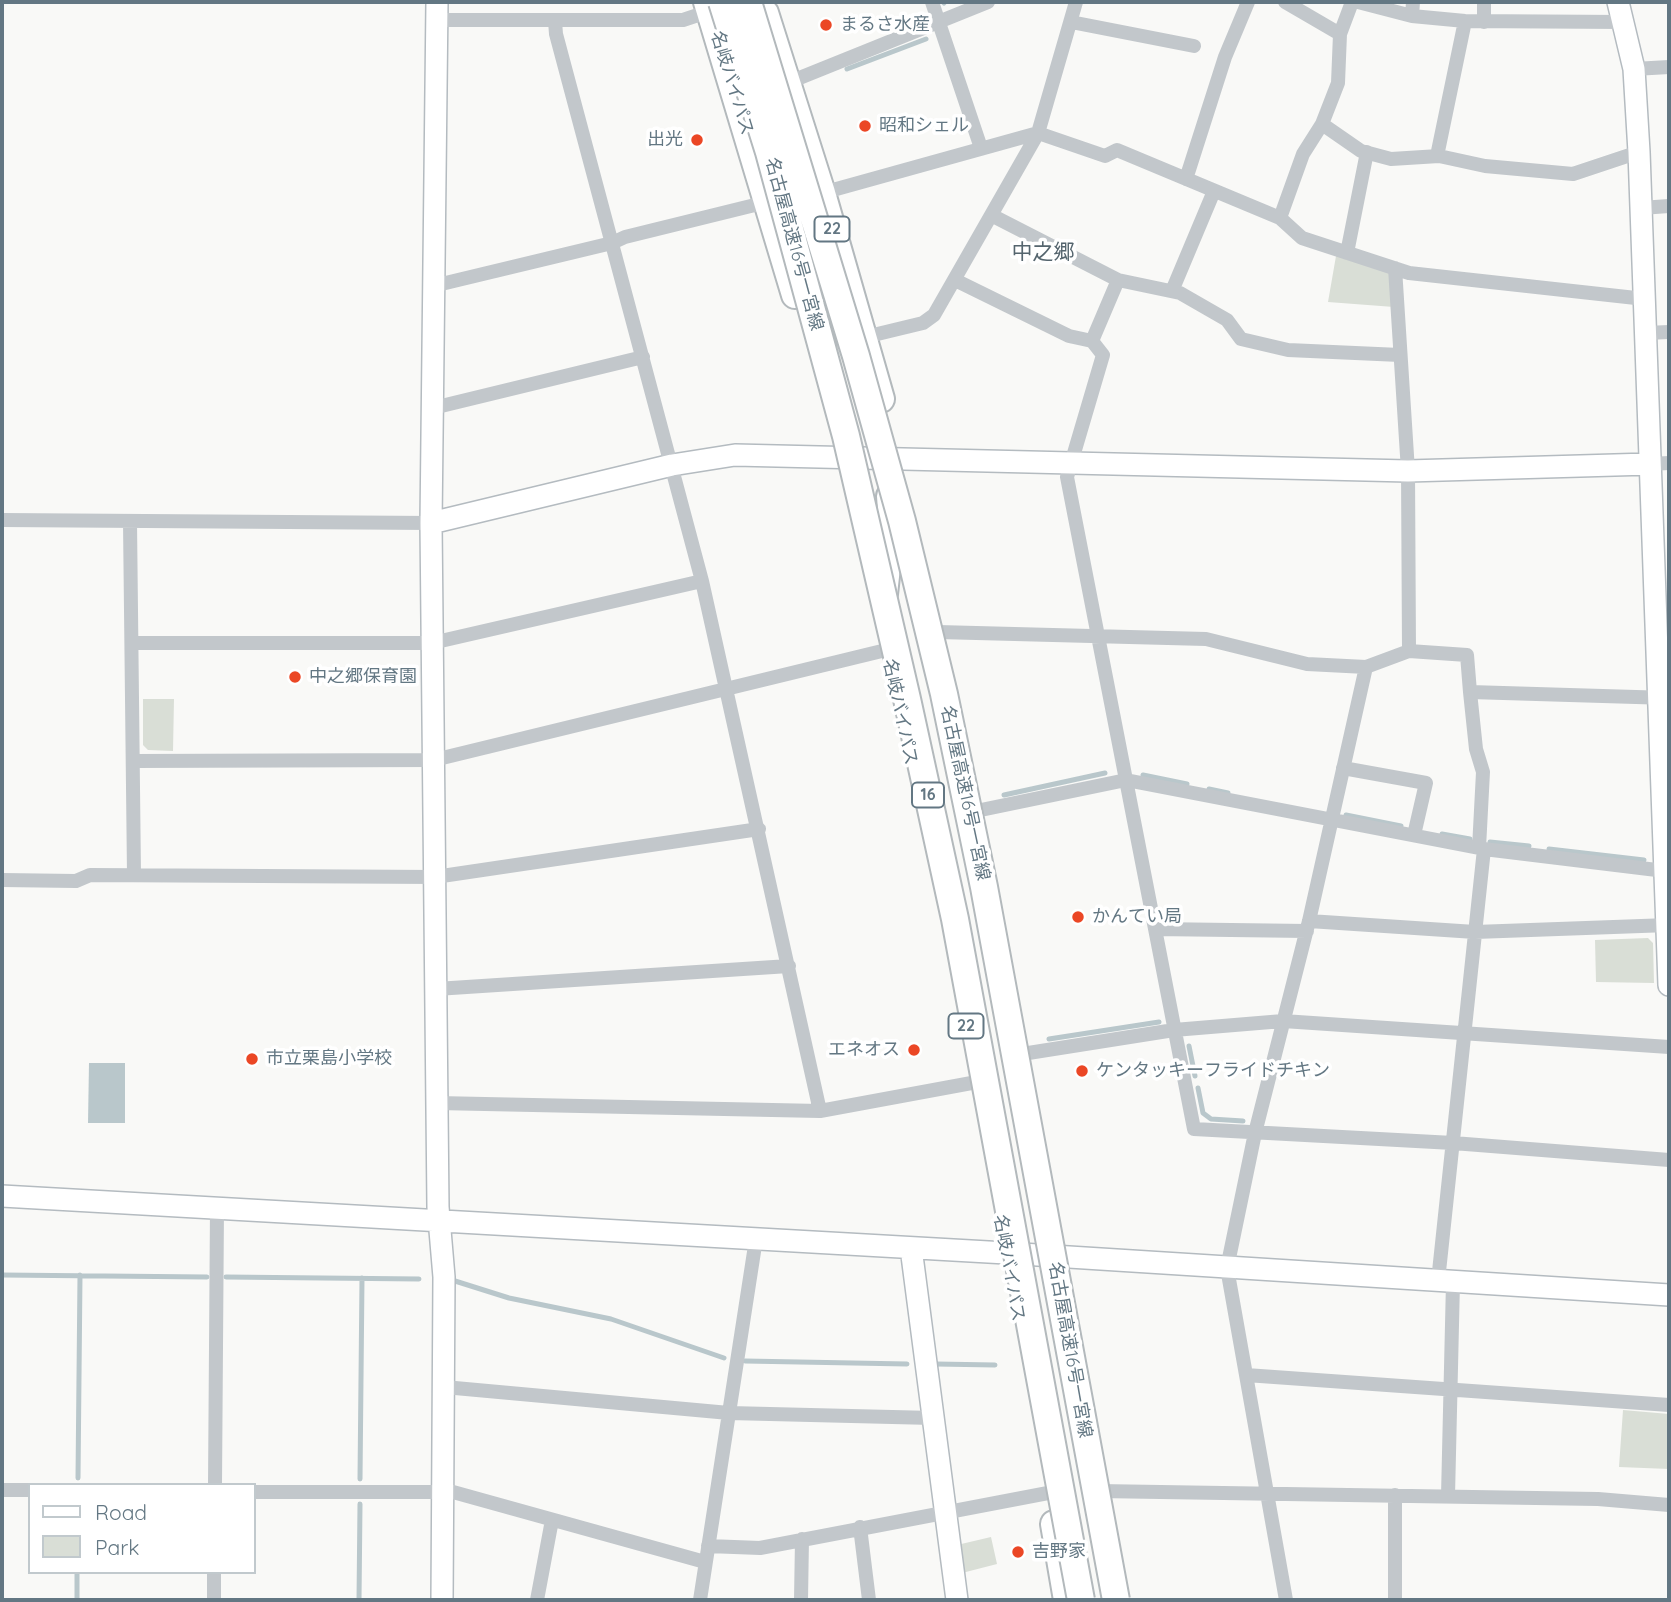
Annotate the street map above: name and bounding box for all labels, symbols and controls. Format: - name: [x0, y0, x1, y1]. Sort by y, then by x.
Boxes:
- place label: まるさ水産: [840, 14, 930, 36]
- marker: まるさ水産: [818, 17, 834, 33]
- street label: 名岐バイパス: [706, 28, 758, 138]
- place label: 昭和シェル: [879, 115, 969, 137]
- marker: 昭和シェル: [857, 118, 873, 134]
- place label: 出光: [647, 129, 683, 151]
- marker: 出光: [689, 132, 705, 148]
- street label: 名古屋高速16号一宮線: [760, 155, 828, 333]
- road number: 22: [814, 216, 850, 242]
- district label: 中之郷: [1012, 240, 1074, 266]
- street label: 名岐バイパス: [878, 657, 922, 767]
- place label: 中之郷保育園: [309, 666, 417, 688]
- marker: 中之郷保育園: [287, 669, 303, 685]
- street label: 名古屋高速16号一宮線: [936, 704, 994, 882]
- road number: 16: [912, 782, 944, 808]
- place label: かんてい局: [1092, 906, 1182, 928]
- marker: かんてい局: [1070, 909, 1086, 925]
- road number: 22: [948, 1014, 984, 1038]
- place label: エネオス: [828, 1039, 900, 1061]
- marker: エネオス: [906, 1042, 922, 1058]
- place label: 市立栗島小学校: [266, 1048, 392, 1070]
- marker: 市立栗島小学校: [244, 1051, 260, 1067]
- place label: ケンタッキーフライドチキン: [1096, 1060, 1330, 1082]
- marker: ケンタッキーフライドチキン: [1074, 1063, 1090, 1079]
- street label: 名岐バイパス: [989, 1213, 1029, 1323]
- street label: 名古屋高速16号一宮線: [1044, 1260, 1096, 1440]
- legend: [28, 1483, 256, 1574]
- text: Road: [95, 1499, 147, 1525]
- text: Park: [95, 1534, 139, 1560]
- place label: 吉野家: [1032, 1541, 1086, 1563]
- marker: 吉野家: [1010, 1544, 1026, 1560]

